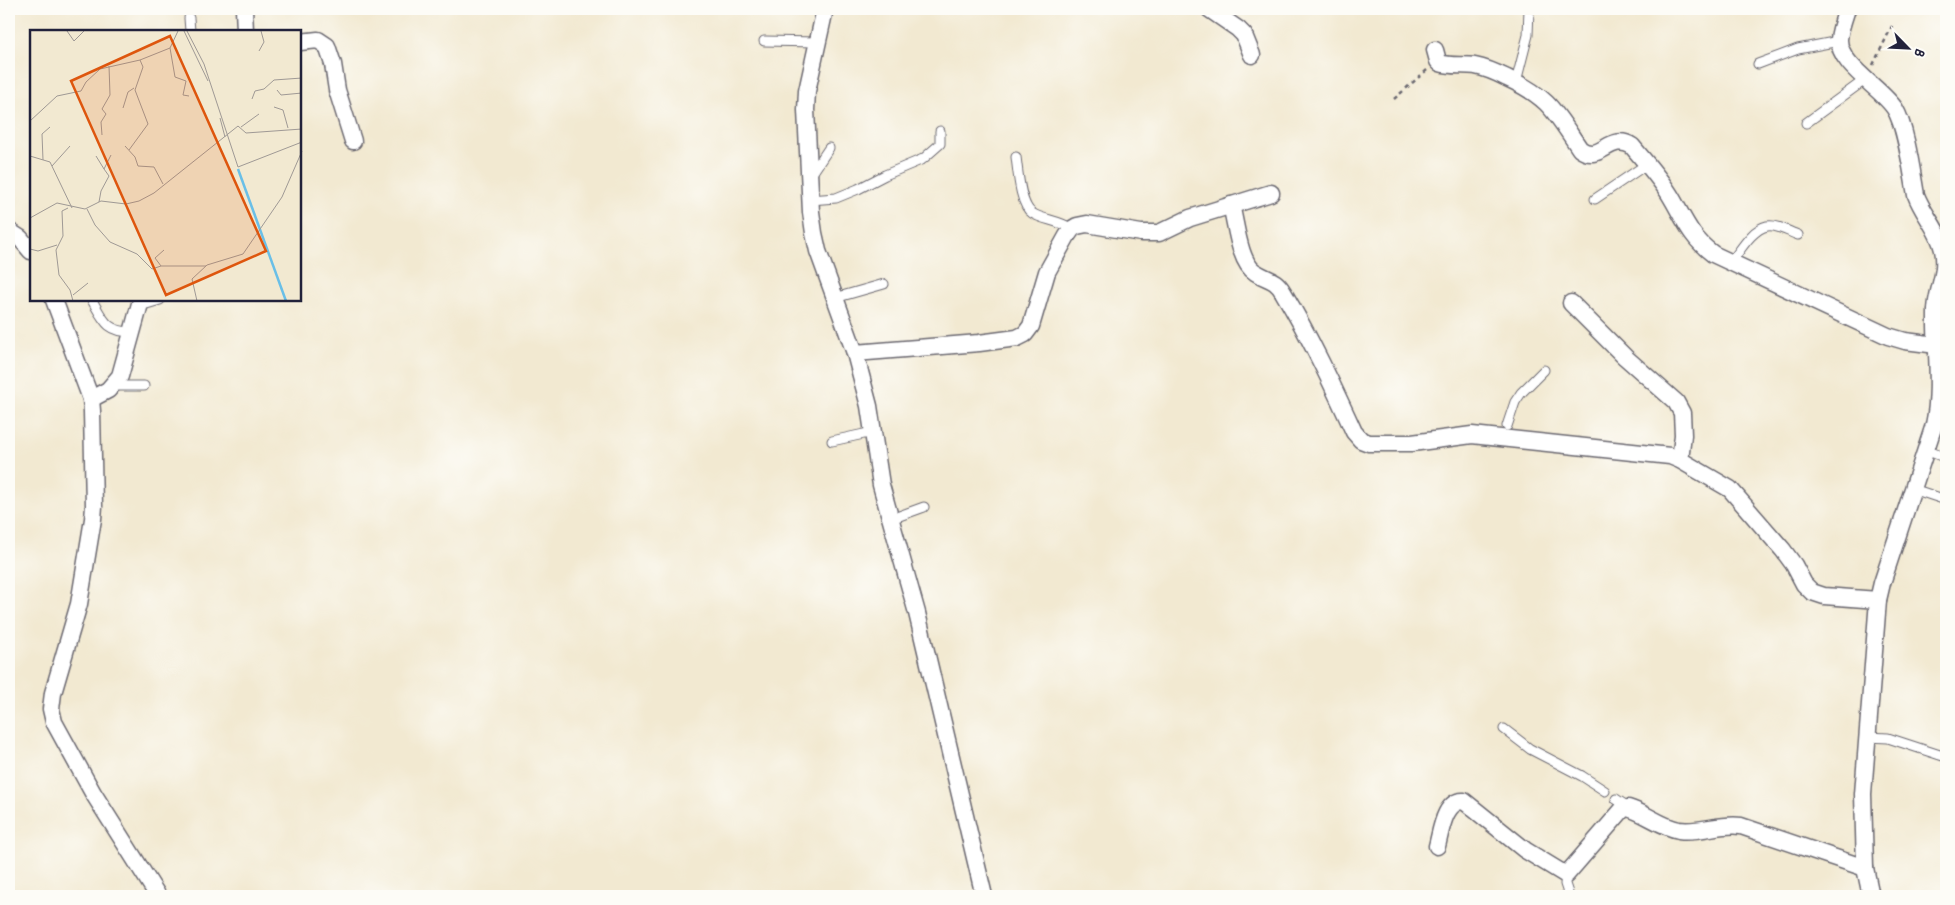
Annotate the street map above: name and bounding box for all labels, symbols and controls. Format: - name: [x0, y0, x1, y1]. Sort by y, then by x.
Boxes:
- north arrow: [1882, 22, 1932, 72]
- inset map: [30, 30, 301, 301]
- text: B: [1910, 46, 1930, 61]

